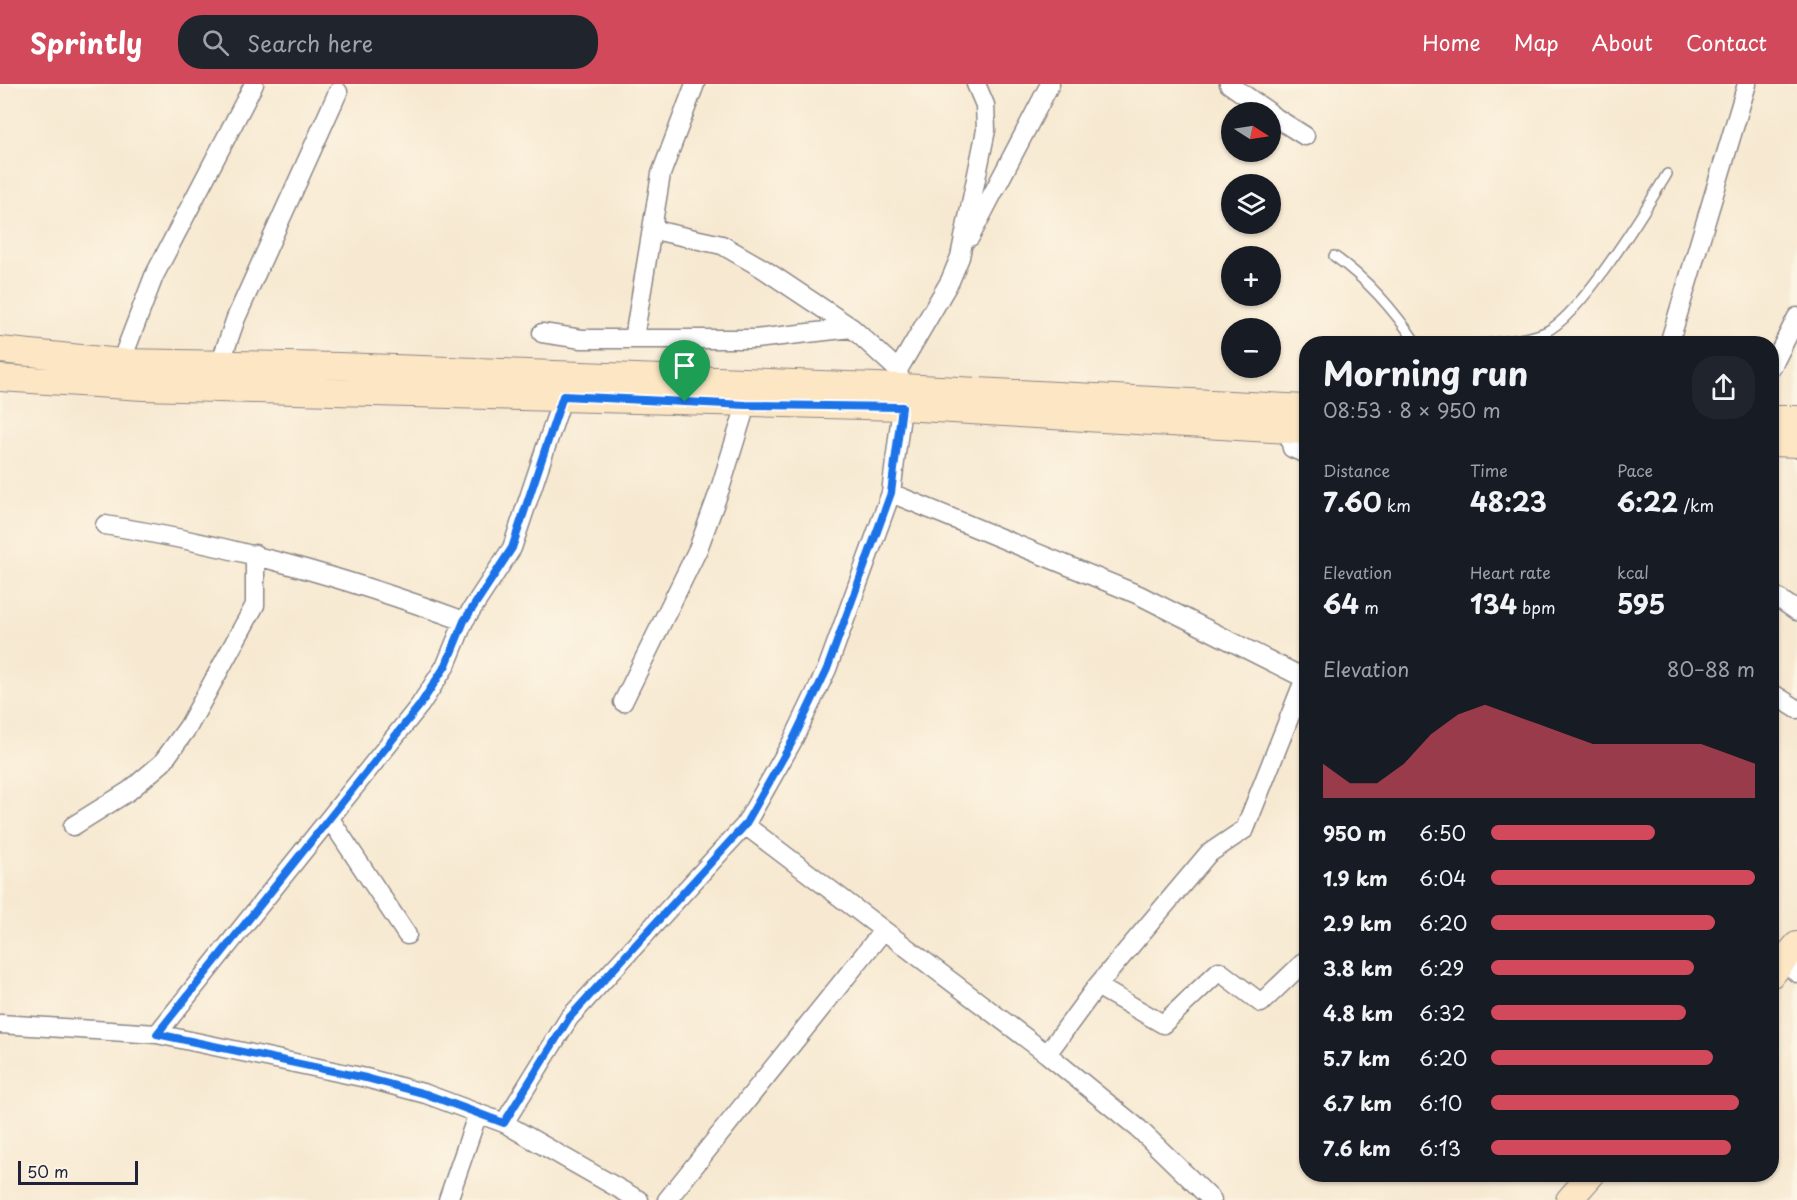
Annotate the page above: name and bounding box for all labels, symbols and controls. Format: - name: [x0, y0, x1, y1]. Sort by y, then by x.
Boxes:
- search box: [178, 15, 598, 69]
- text: Sprintly: [30, 21, 142, 64]
- icon: search: [199, 26, 232, 59]
- text: Search here: [247, 26, 373, 59]
- text: Home: [1422, 26, 1481, 58]
- text: Map: [1514, 26, 1559, 58]
- text: About: [1592, 26, 1653, 58]
- text: Contact: [1686, 26, 1767, 58]
- north arrow: [1221, 102, 1281, 162]
- map controls: [1221, 102, 1281, 378]
- button: layers: [1221, 174, 1281, 234]
- button: +: [1221, 246, 1281, 306]
- button: −: [1221, 318, 1281, 378]
- pin: [659, 340, 710, 402]
- text: Morning run: [1323, 347, 1528, 397]
- icon: arrive: [668, 349, 701, 382]
- button: share: [1692, 356, 1755, 419]
- text: 08:53 · 8 × 950 m: [1323, 395, 1501, 425]
- text: Distance: [1323, 458, 1390, 482]
- text: Time: [1470, 458, 1508, 482]
- text: Pace: [1617, 458, 1653, 482]
- text: 7.60: [1323, 482, 1382, 521]
- text: 48:23: [1470, 482, 1547, 521]
- text: 6:22: [1617, 482, 1678, 521]
- text: km: [1382, 493, 1411, 517]
- text: /km: [1678, 493, 1714, 517]
- text: Elevation: [1323, 560, 1392, 584]
- text: Heart rate: [1470, 560, 1551, 584]
- text: kcal: [1617, 560, 1649, 584]
- text: 64: [1323, 584, 1359, 623]
- text: 134: [1470, 584, 1517, 623]
- text: 595: [1617, 584, 1665, 623]
- text: m: [1359, 595, 1379, 619]
- text: bpm: [1517, 595, 1556, 619]
- text: Elevation: [1323, 654, 1409, 684]
- text: 80–88 m: [1667, 654, 1755, 684]
- text: 950 m: [1323, 818, 1386, 848]
- text: 6:50: [1419, 818, 1466, 848]
- text: 1.9 km: [1323, 863, 1388, 893]
- text: 6:04: [1419, 863, 1467, 893]
- text: 2.9 km: [1323, 908, 1392, 938]
- text: 6:20: [1419, 908, 1467, 938]
- text: 3.8 km: [1323, 953, 1393, 983]
- text: 6:29: [1419, 953, 1464, 983]
- text: 4.8 km: [1323, 998, 1393, 1028]
- text: 6:32: [1419, 998, 1466, 1028]
- text: 5.7 km: [1323, 1043, 1390, 1073]
- text: 6:20: [1419, 1043, 1467, 1073]
- text: 6.7 km: [1323, 1088, 1392, 1118]
- text: 6:10: [1419, 1088, 1462, 1118]
- text: 7.6 km: [1323, 1133, 1391, 1163]
- text: 6:13: [1419, 1133, 1461, 1163]
- scale bar: [18, 1158, 138, 1186]
- text: 50 m: [27, 1159, 68, 1183]

